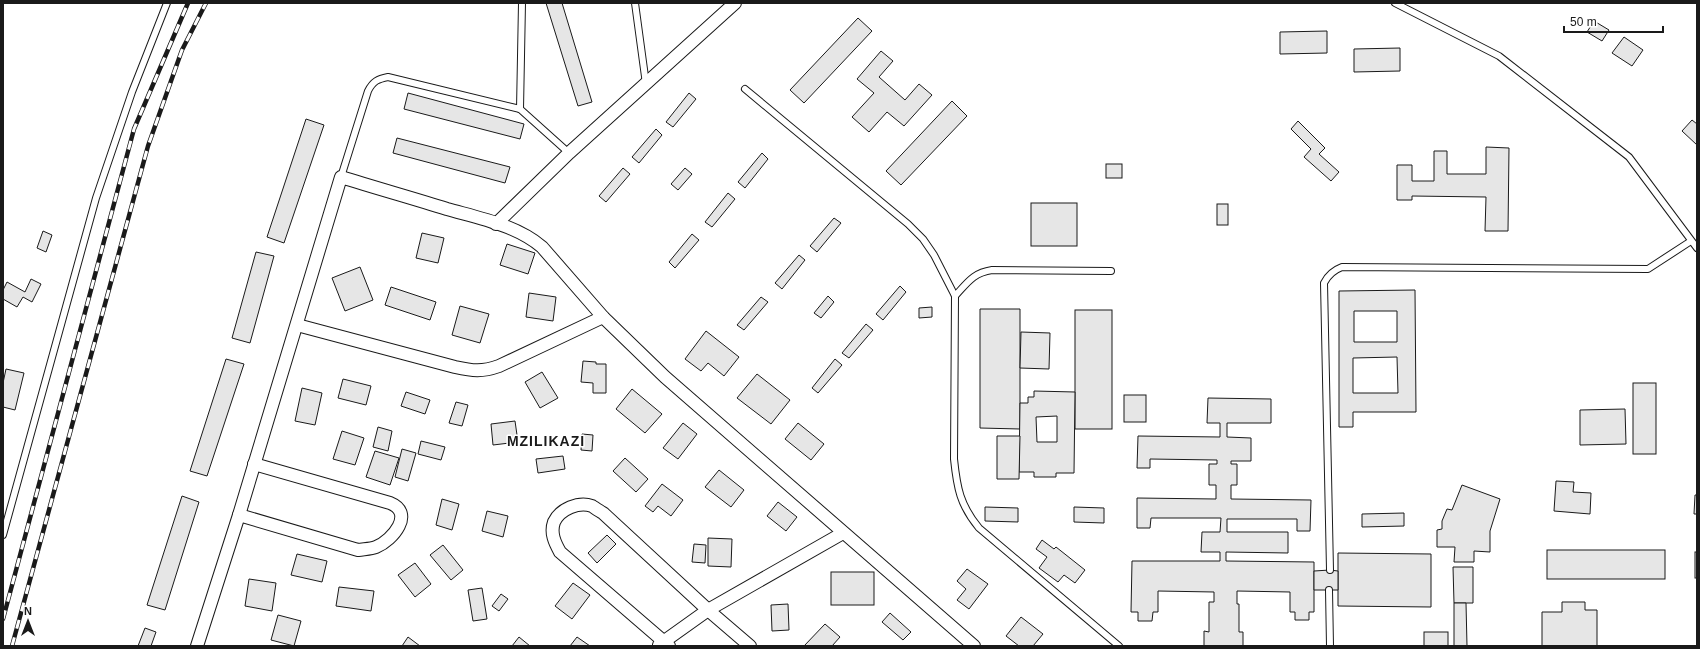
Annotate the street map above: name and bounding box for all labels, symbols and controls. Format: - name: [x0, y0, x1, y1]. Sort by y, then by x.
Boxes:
- scale bar: [1564, 8, 1663, 34]
- text: 50 m: [1570, 15, 1597, 29]
- district label: MZILIKAZI: [507, 433, 585, 449]
- north arrow: [8, 601, 48, 641]
- text: N: [24, 605, 32, 617]

